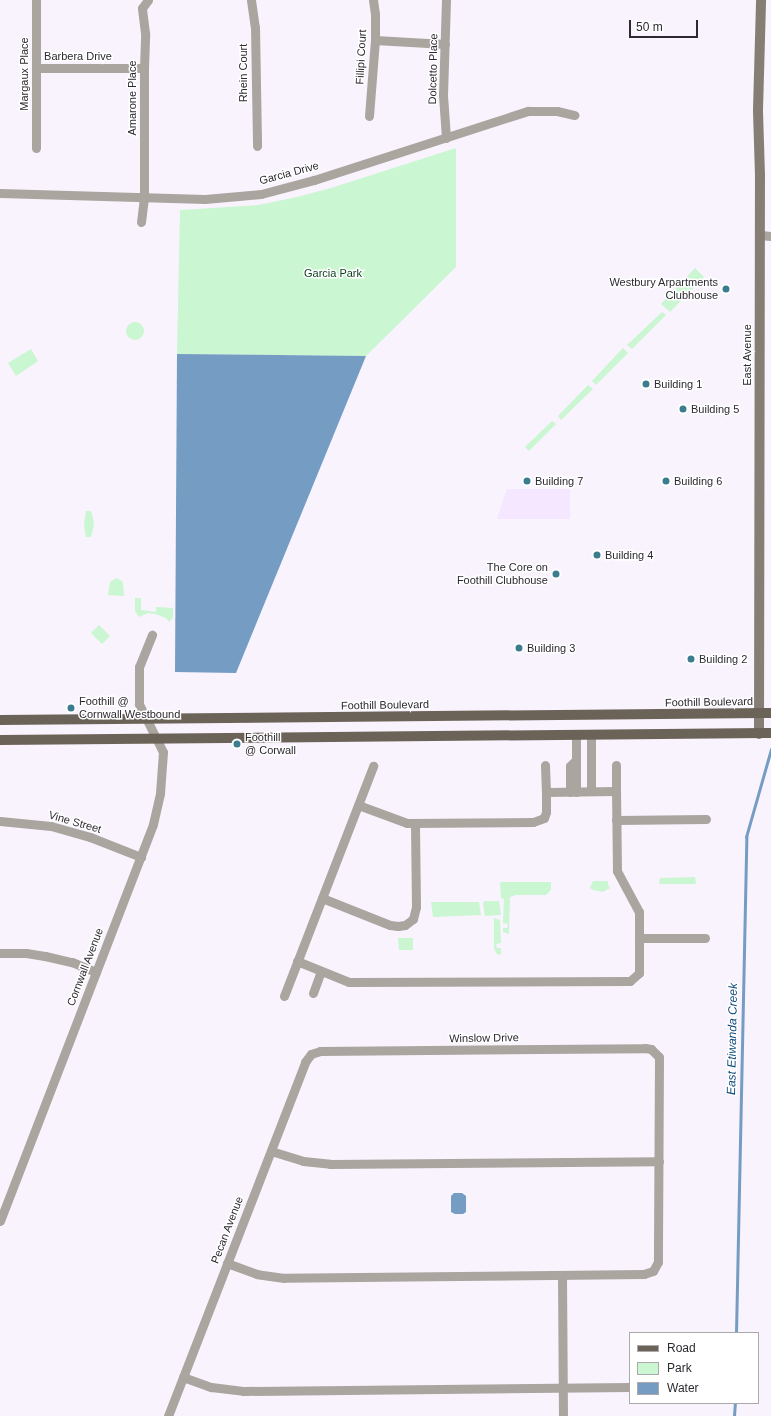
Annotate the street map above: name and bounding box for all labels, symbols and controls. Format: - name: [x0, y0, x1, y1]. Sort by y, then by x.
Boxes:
- scale bar: [631, 12, 700, 38]
- text: 50 m: [636, 20, 663, 34]
- street label: Fillipi Court: [353, 29, 369, 85]
- street label: Dolcetto Place: [426, 33, 440, 105]
- street label: Margaux Place: [17, 37, 31, 111]
- street label: Rhein Court: [236, 44, 250, 102]
- street label: Barbera Drive: [44, 49, 112, 63]
- street label: Amarone Place: [125, 60, 139, 136]
- street label: Garcia Drive: [258, 159, 320, 187]
- park label: Garcia Park: [304, 266, 362, 280]
- place label: Westbury Arpartments Clubhouse: [609, 276, 718, 302]
- marker: Westbury Arpartments Clubhouse: [721, 284, 731, 294]
- street label: East Avenue: [740, 324, 754, 386]
- place label: Building 1: [654, 377, 702, 391]
- marker: Building 1: [641, 379, 651, 389]
- place label: Building 5: [691, 402, 739, 416]
- marker: Building 5: [678, 404, 688, 414]
- place label: Building 7: [535, 474, 583, 488]
- place label: Building 6: [674, 474, 722, 488]
- marker: Building 7: [522, 476, 532, 486]
- marker: Building 6: [661, 476, 671, 486]
- place label: Building 4: [605, 548, 653, 562]
- marker: Building 4: [592, 550, 602, 560]
- place label: The Core on Foothill Clubhouse: [457, 561, 548, 587]
- marker: The Core on Foothill Clubhouse: [551, 569, 561, 579]
- place label: Building 3: [527, 641, 575, 655]
- marker: Building 3: [514, 643, 524, 653]
- place label: Building 2: [699, 652, 747, 666]
- marker: Building 2: [686, 654, 696, 664]
- place label: Foothill @ Cornwall Westbound: [79, 695, 180, 721]
- street label: Foothill Boulevard: [665, 695, 753, 709]
- street label: Foothill Boulevard: [341, 698, 429, 712]
- marker: Foothill @ Cornwall Westbound: [66, 703, 76, 713]
- place label: Foothill @ Corwall: [245, 731, 296, 757]
- marker: Foothill @ Corwall: [232, 739, 242, 749]
- street label: Vine Street: [47, 808, 103, 836]
- street label: Cornwall Avenue: [64, 926, 106, 1008]
- water label: East Etiwanda Creek: [725, 983, 741, 1095]
- street label: Winslow Drive: [449, 1031, 519, 1045]
- street label: Pecan Avenue: [208, 1194, 246, 1266]
- legend: [629, 1332, 759, 1404]
- text: Road: [667, 1341, 696, 1355]
- text: Park: [667, 1361, 692, 1375]
- text: Water: [667, 1381, 699, 1395]

